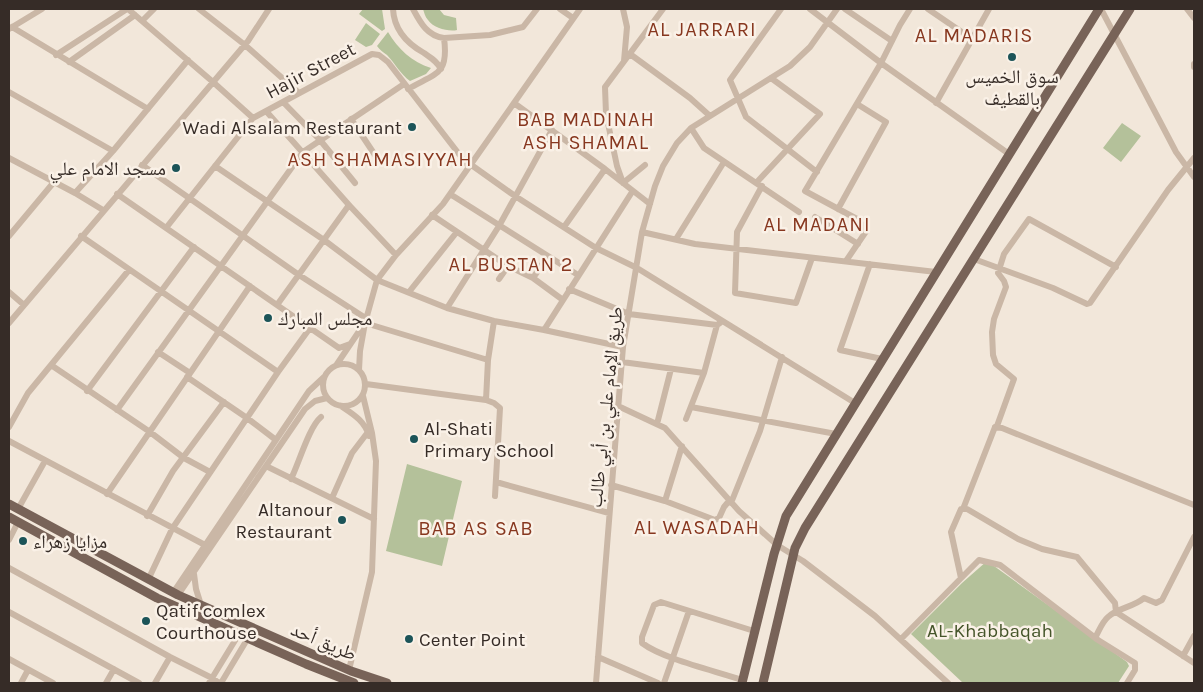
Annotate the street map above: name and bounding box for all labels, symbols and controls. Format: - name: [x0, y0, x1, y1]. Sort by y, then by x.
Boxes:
- district label: AL JARRARI: [648, 18, 757, 41]
- district label: AL MADARIS: [915, 24, 1033, 47]
- street label: Hajir Street: [262, 38, 359, 104]
- marker: سوق الخميس بالقطيف: [1006, 51, 1018, 63]
- place label: سوق الخميس بالقطيف: [965, 66, 1059, 110]
- district label: BAB MADINAH ASH SHAMAL: [517, 108, 655, 154]
- place label: Wadi Alsalam Restaurant: [183, 117, 402, 139]
- marker: Wadi Alsalam Restaurant: [406, 121, 418, 133]
- district label: ASH SHAMASIYYAH: [287, 148, 473, 171]
- place label: مسجد الامام علي: [50, 158, 166, 184]
- marker: مسجد الامام علي: [170, 162, 182, 174]
- district label: AL MADANI: [764, 213, 871, 236]
- district label: AL BUSTAN 2: [449, 253, 573, 276]
- street label: طريق الإمام علي بن أبي طالب: [584, 305, 631, 509]
- place label: مجلس المبارك: [278, 308, 373, 330]
- marker: مجلس المبارك: [262, 312, 274, 324]
- place label: Al-Shati Primary School: [424, 418, 554, 462]
- marker: Al-Shati Primary School: [408, 433, 420, 445]
- place label: Altanour Restaurant: [236, 499, 332, 543]
- marker: Altanour Restaurant: [336, 514, 348, 526]
- district label: AL WASADAH: [634, 516, 760, 539]
- district label: BAB AS SAB: [418, 517, 534, 540]
- place label: مزايا زهراء: [33, 531, 107, 553]
- marker: مزايا زهراء: [17, 535, 29, 547]
- place label: Qatif comlex Courthouse: [156, 600, 266, 644]
- marker: Qatif comlex Courthouse: [140, 615, 152, 627]
- street label: طريق أحد: [288, 618, 360, 666]
- park label: AL-Khabbaqah: [927, 620, 1053, 642]
- place label: Center Point: [419, 629, 525, 651]
- marker: Center Point: [403, 633, 415, 645]

